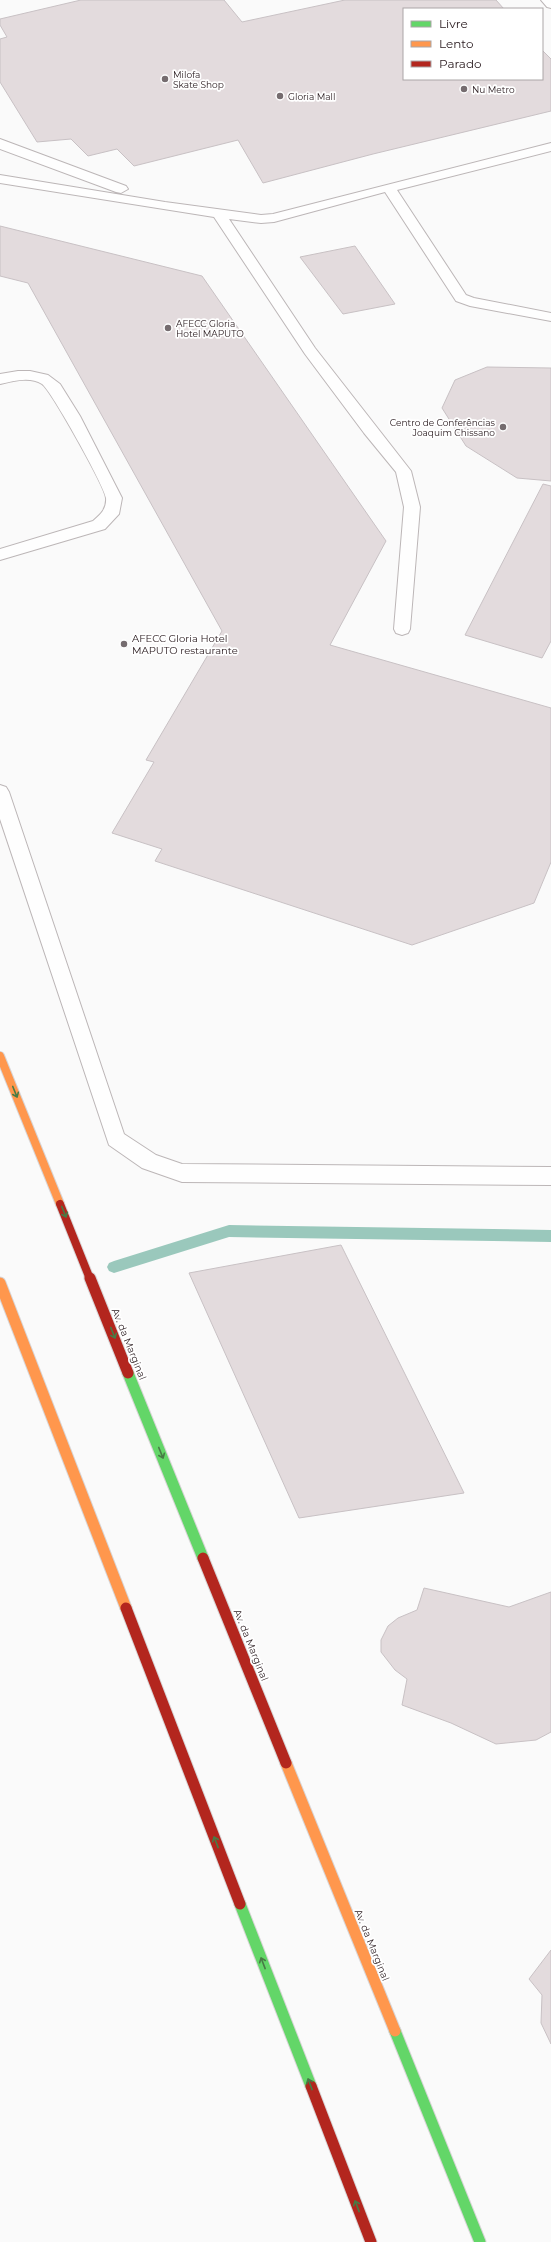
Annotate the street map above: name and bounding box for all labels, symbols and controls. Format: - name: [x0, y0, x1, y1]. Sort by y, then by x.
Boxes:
- legend: [403, 8, 543, 80]
- text: Livre: [439, 16, 468, 31]
- text: Lento: [439, 36, 474, 51]
- text: Parado: [439, 56, 482, 71]
- place label: Milofa Skate Shop: [173, 69, 224, 90]
- marker: Milofa Skate Shop: [160, 74, 170, 84]
- marker: Nu Metro: [459, 84, 469, 94]
- place label: Nu Metro: [472, 84, 515, 95]
- marker: Gloria Mall: [275, 91, 285, 101]
- place label: Gloria Mall: [288, 91, 335, 102]
- place label: AFECC Gloria Hotel MAPUTO: [176, 318, 244, 339]
- marker: AFECC Gloria Hotel MAPUTO: [163, 323, 173, 333]
- place label: Centro de Conferências Joaquim Chissano: [390, 417, 496, 438]
- marker: Centro de Conferências Joaquim Chissano: [498, 422, 508, 432]
- place label: AFECC Gloria Hotel MAPUTO restaurante: [132, 632, 238, 657]
- marker: AFECC Gloria Hotel MAPUTO restaurante: [119, 639, 129, 649]
- one-way arrow: [11, 1085, 19, 1097]
- one-way arrow: [61, 1206, 68, 1218]
- street label: Av. da Marginal: [109, 1306, 149, 1382]
- one-way arrow: [109, 1326, 117, 1338]
- one-way arrow: [158, 1447, 166, 1459]
- street label: Av. da Marginal: [231, 1607, 271, 1683]
- one-way arrow: [212, 1836, 220, 1848]
- street label: Av. da Marginal: [352, 1907, 392, 1983]
- one-way arrow: [259, 1958, 267, 1970]
- one-way arrow: [306, 2079, 313, 2091]
- one-way arrow: [352, 2200, 360, 2212]

